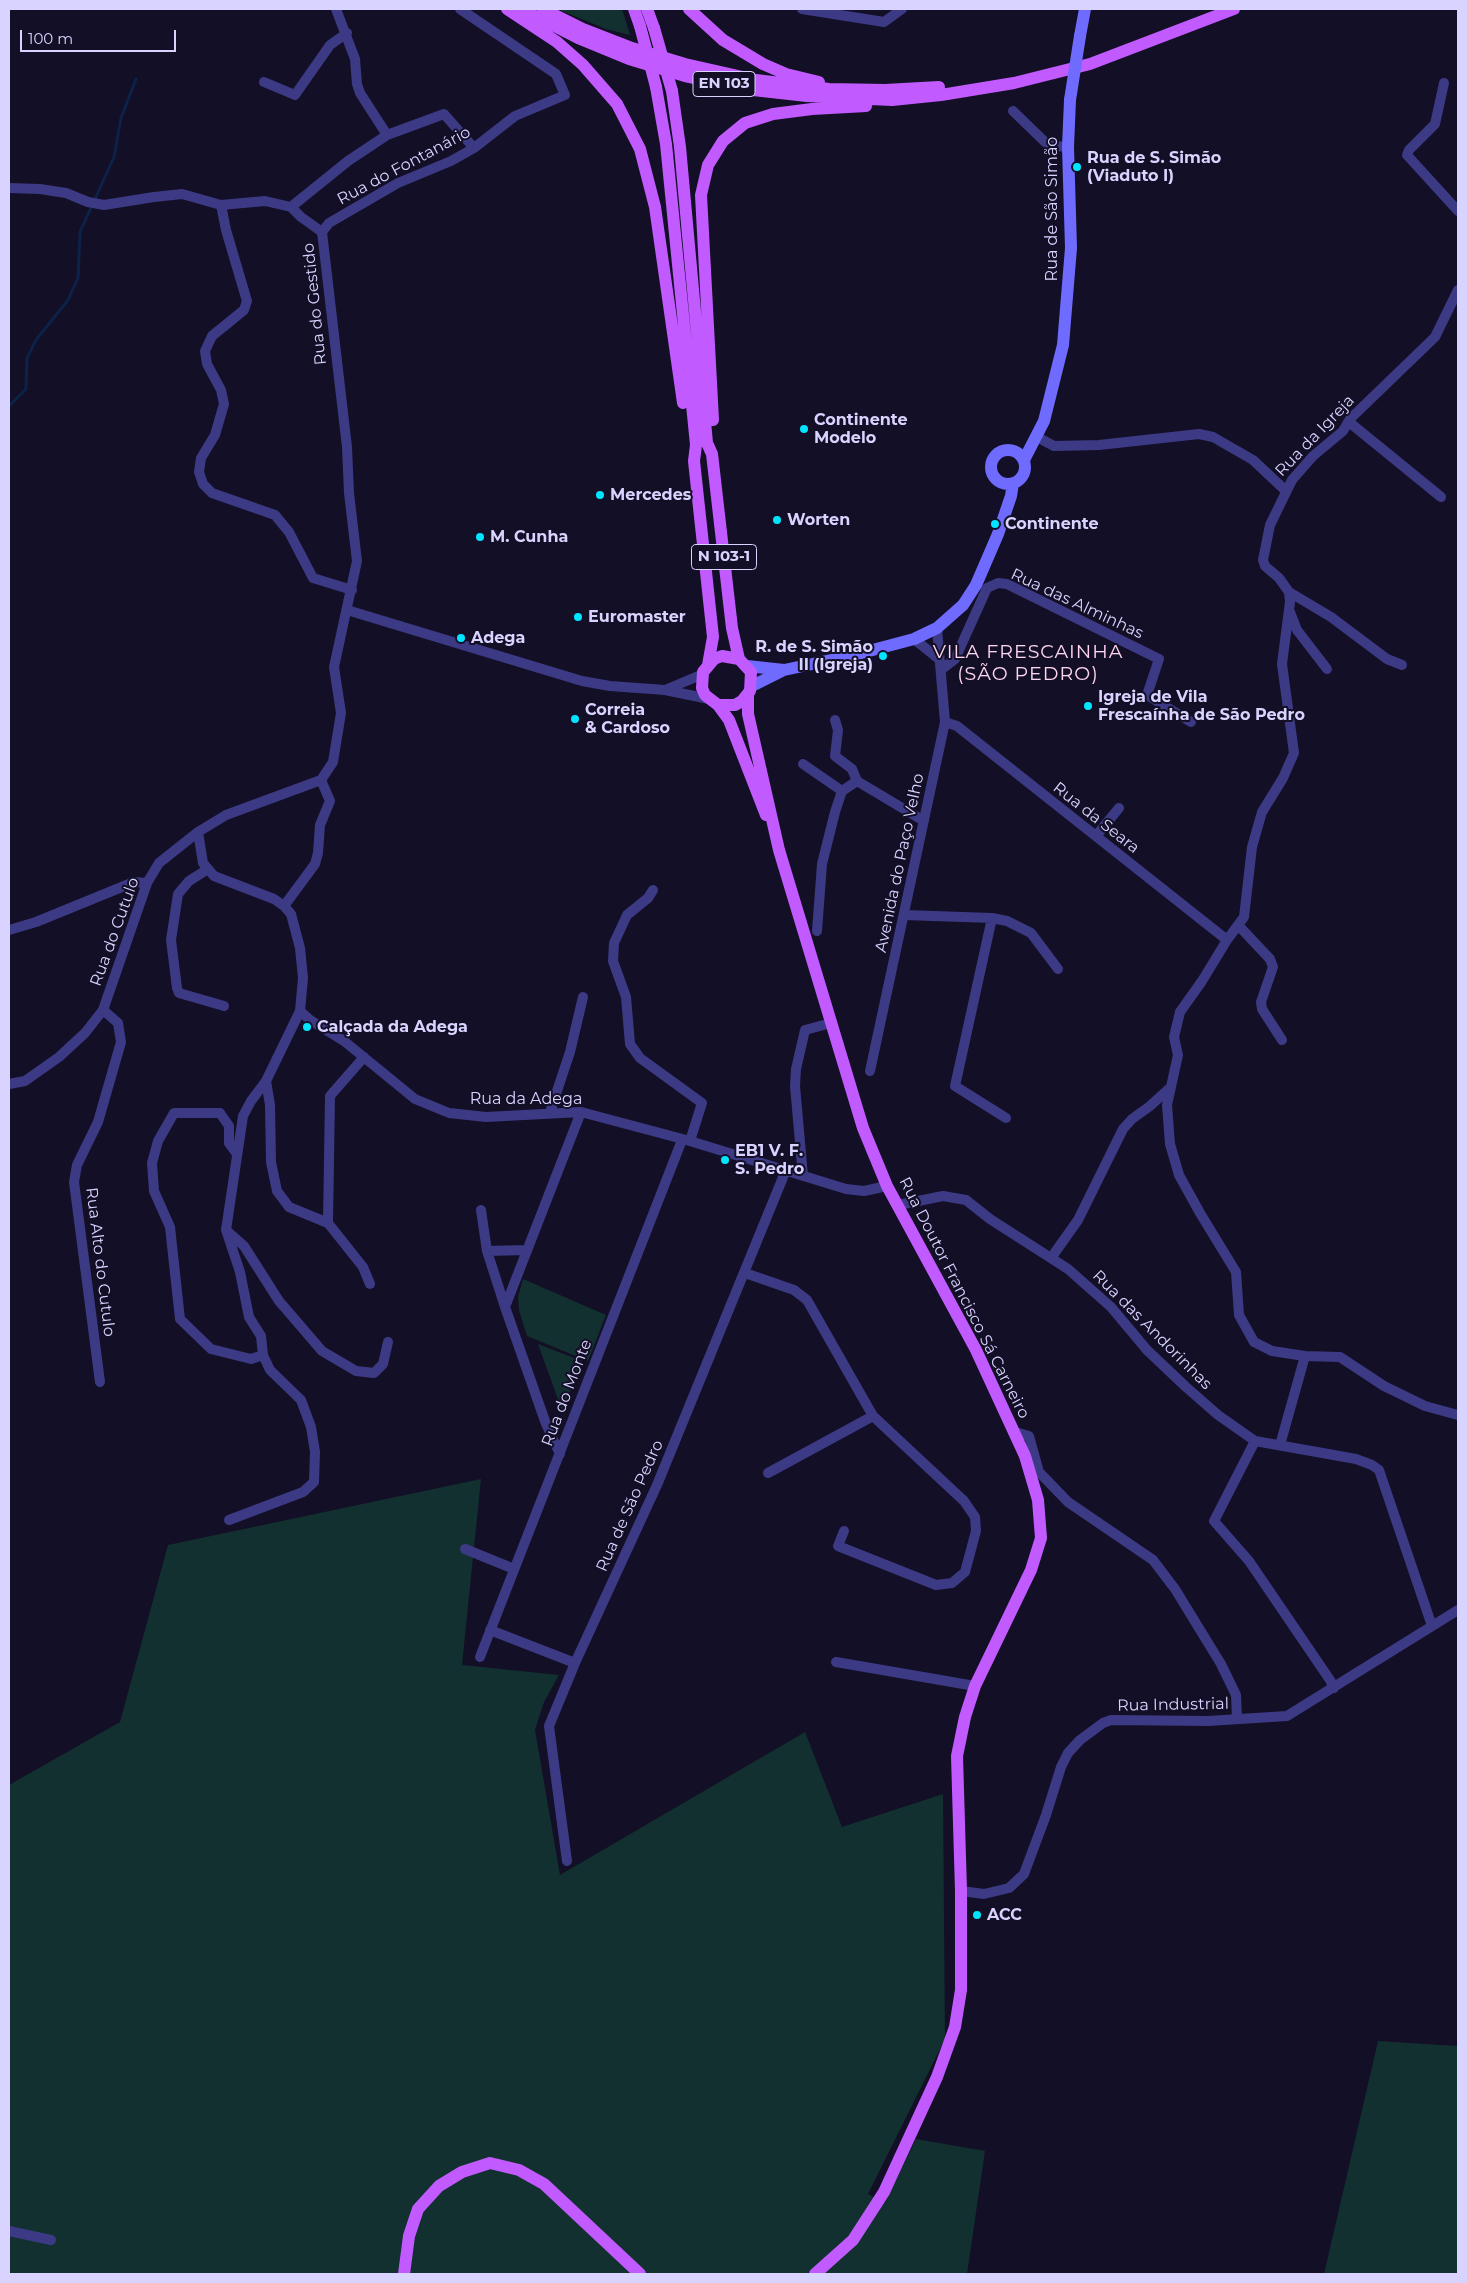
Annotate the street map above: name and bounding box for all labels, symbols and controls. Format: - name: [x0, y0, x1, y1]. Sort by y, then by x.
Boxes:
- scale bar: [22, 20, 179, 52]
- text: 100 m: [28, 29, 73, 48]
- road number: EN 103: [693, 72, 755, 96]
- street label: Rua do Fontanário: [334, 123, 474, 209]
- street label: Rua de São Simão: [1042, 137, 1062, 281]
- place label: Rua de S. Simão (Viaduto I): [1087, 148, 1221, 186]
- marker: Rua de S. Simão (Viaduto I): [1071, 161, 1083, 173]
- street label: Rua do Gestido: [299, 242, 331, 366]
- street label: Rua da Igreja: [1271, 391, 1359, 481]
- place label: Continente Modelo: [814, 410, 908, 448]
- marker: Continente Modelo: [798, 423, 810, 435]
- place label: Mercedes: [610, 485, 691, 505]
- marker: Mercedes: [594, 489, 606, 501]
- place label: Worten: [787, 510, 850, 530]
- marker: Worten: [771, 514, 783, 526]
- place label: Continente: [1005, 514, 1099, 534]
- marker: Continente: [989, 518, 1001, 530]
- place label: M. Cunha: [490, 527, 568, 547]
- marker: M. Cunha: [474, 531, 486, 543]
- road number: N 103-1: [692, 544, 756, 570]
- street label: Rua das Alminhas: [1008, 565, 1146, 643]
- place label: Euromaster: [588, 607, 686, 627]
- marker: Euromaster: [572, 611, 584, 623]
- place label: Adega: [471, 628, 525, 648]
- marker: Adega: [455, 632, 467, 644]
- place label: R. de S. Simão II (Igreja): [755, 637, 873, 675]
- district label: VILA FRESCAINHA (SÃO PEDRO): [931, 641, 1125, 685]
- marker: R. de S. Simão II (Igreja): [877, 650, 889, 662]
- place label: Igreja de Vila Frescaínha de São Pedro: [1098, 687, 1305, 725]
- place label: Correia & Cardoso: [585, 700, 670, 738]
- marker: Igreja de Vila Frescaínha de São Pedro: [1082, 700, 1094, 712]
- marker: Correia & Cardoso: [569, 713, 581, 725]
- street label: Avenida do Paço Velho: [872, 772, 928, 954]
- street label: Rua da Seara: [1049, 778, 1143, 858]
- street label: Rua do Cutulo: [86, 875, 144, 989]
- place label: Calçada da Adega: [317, 1017, 468, 1037]
- marker: Calçada da Adega: [301, 1021, 313, 1033]
- street label: Rua da Adega: [470, 1089, 582, 1109]
- place label: EB1 V. F. S. Pedro: [735, 1141, 804, 1179]
- marker: EB1 V. F. S. Pedro: [719, 1154, 731, 1166]
- street label: Rua Doutor Francisco Sá Carneiro: [895, 1174, 1033, 1422]
- street label: Rua Alto do Cutulo: [81, 1186, 119, 1338]
- street label: Rua das Andorinhas: [1088, 1266, 1216, 1394]
- street label: Rua do Monte: [538, 1337, 596, 1449]
- street label: Rua de São Pedro: [592, 1437, 668, 1575]
- street label: Rua Industrial: [1117, 1694, 1229, 1716]
- place label: ACC: [987, 1905, 1022, 1925]
- marker: ACC: [971, 1909, 983, 1921]

